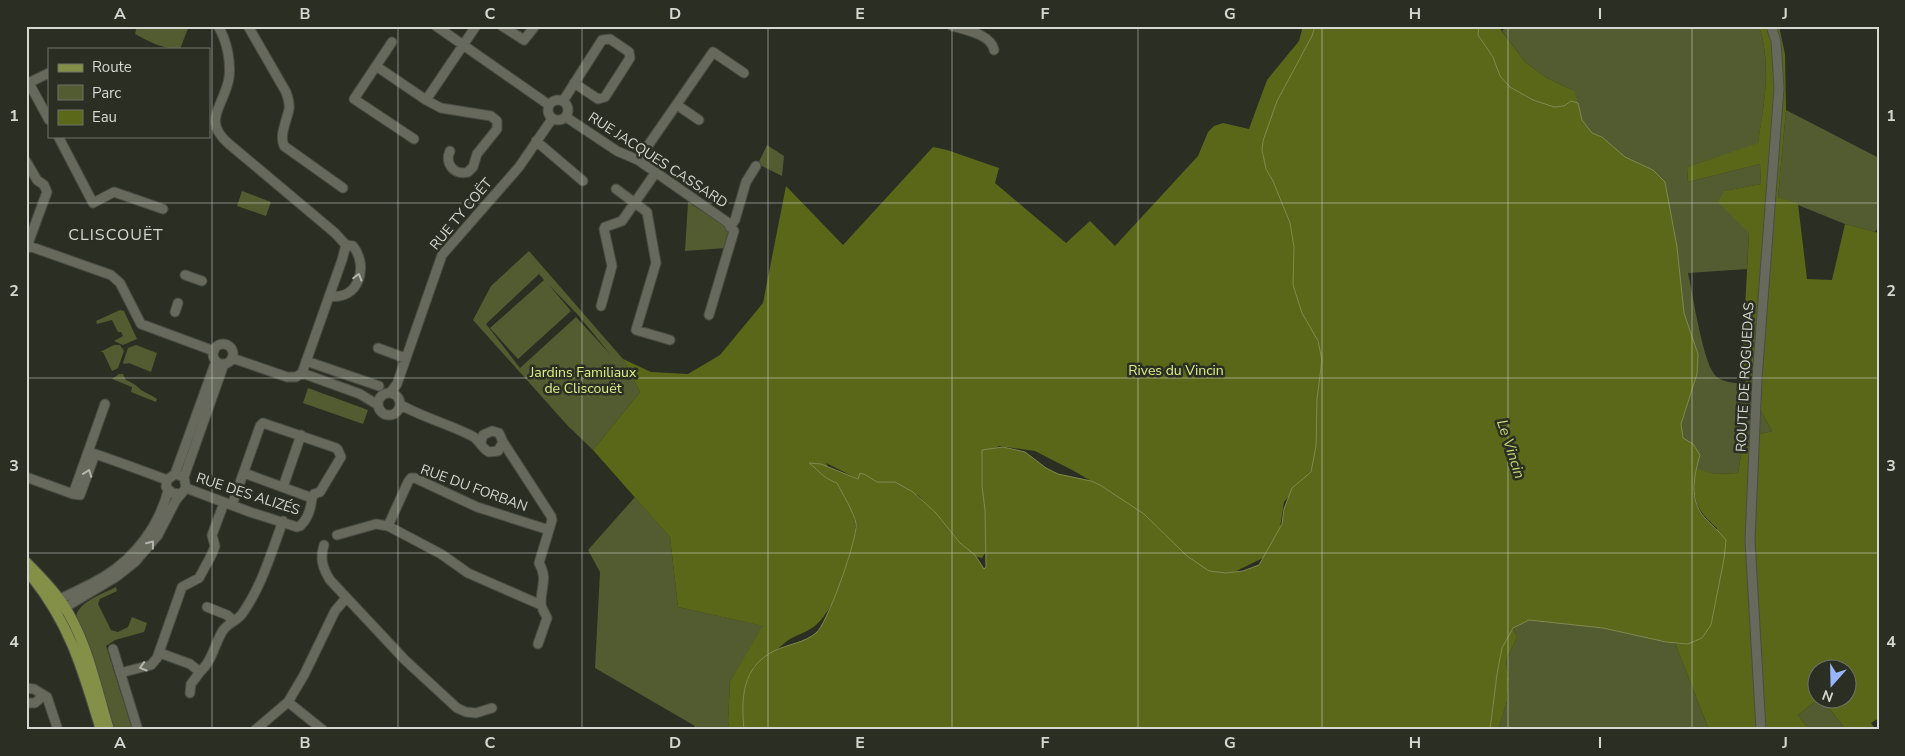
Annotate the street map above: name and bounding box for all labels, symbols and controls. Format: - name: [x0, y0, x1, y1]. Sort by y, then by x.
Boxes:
- text: A: [114, 3, 126, 25]
- text: B: [299, 3, 311, 25]
- text: C: [485, 3, 496, 25]
- text: D: [669, 3, 681, 25]
- text: E: [855, 3, 865, 25]
- text: F: [1041, 3, 1050, 25]
- text: G: [1224, 3, 1236, 25]
- text: H: [1409, 3, 1421, 25]
- text: I: [1598, 3, 1602, 25]
- text: J: [1781, 3, 1788, 25]
- legend: [48, 48, 210, 138]
- text: Route: [92, 57, 132, 77]
- text: Parc: [92, 83, 121, 103]
- text: 1: [9, 105, 19, 127]
- text: 1: [1886, 105, 1896, 127]
- text: Eau: [92, 107, 117, 127]
- street label: RUE JACQUES CASSARD: [585, 108, 731, 212]
- street label: RUE TY COËT: [425, 174, 497, 254]
- district label: CLISCOUËT: [68, 224, 164, 246]
- one-way arrow: [352, 273, 362, 282]
- text: 2: [9, 280, 19, 302]
- text: 2: [1886, 280, 1896, 302]
- street label: ROUTE DE ROGUEDAS: [1732, 301, 1758, 452]
- park label: Rives du Vincin: [1128, 361, 1224, 380]
- park label: Jardins Familiaux de Cliscouët: [529, 363, 637, 398]
- water label: Le Vincin: [1492, 417, 1530, 481]
- text: 3: [9, 455, 19, 477]
- text: 3: [1886, 455, 1896, 477]
- street label: RUE DU FORBAN: [418, 460, 530, 516]
- street label: RUE DES ALIZÉS: [194, 468, 303, 520]
- one-way arrow: [83, 469, 93, 478]
- one-way arrow: [146, 540, 155, 549]
- text: 4: [9, 631, 19, 653]
- text: 4: [1886, 631, 1896, 653]
- north arrow: [1808, 658, 1858, 708]
- one-way arrow: [139, 661, 148, 671]
- text: N: [1820, 685, 1836, 706]
- text: A: [114, 732, 126, 754]
- text: B: [299, 732, 311, 754]
- text: C: [485, 732, 496, 754]
- text: D: [669, 732, 681, 754]
- text: E: [855, 732, 865, 754]
- text: F: [1041, 732, 1050, 754]
- text: G: [1224, 732, 1236, 754]
- text: H: [1409, 732, 1421, 754]
- text: I: [1598, 732, 1602, 754]
- text: J: [1781, 732, 1788, 754]

